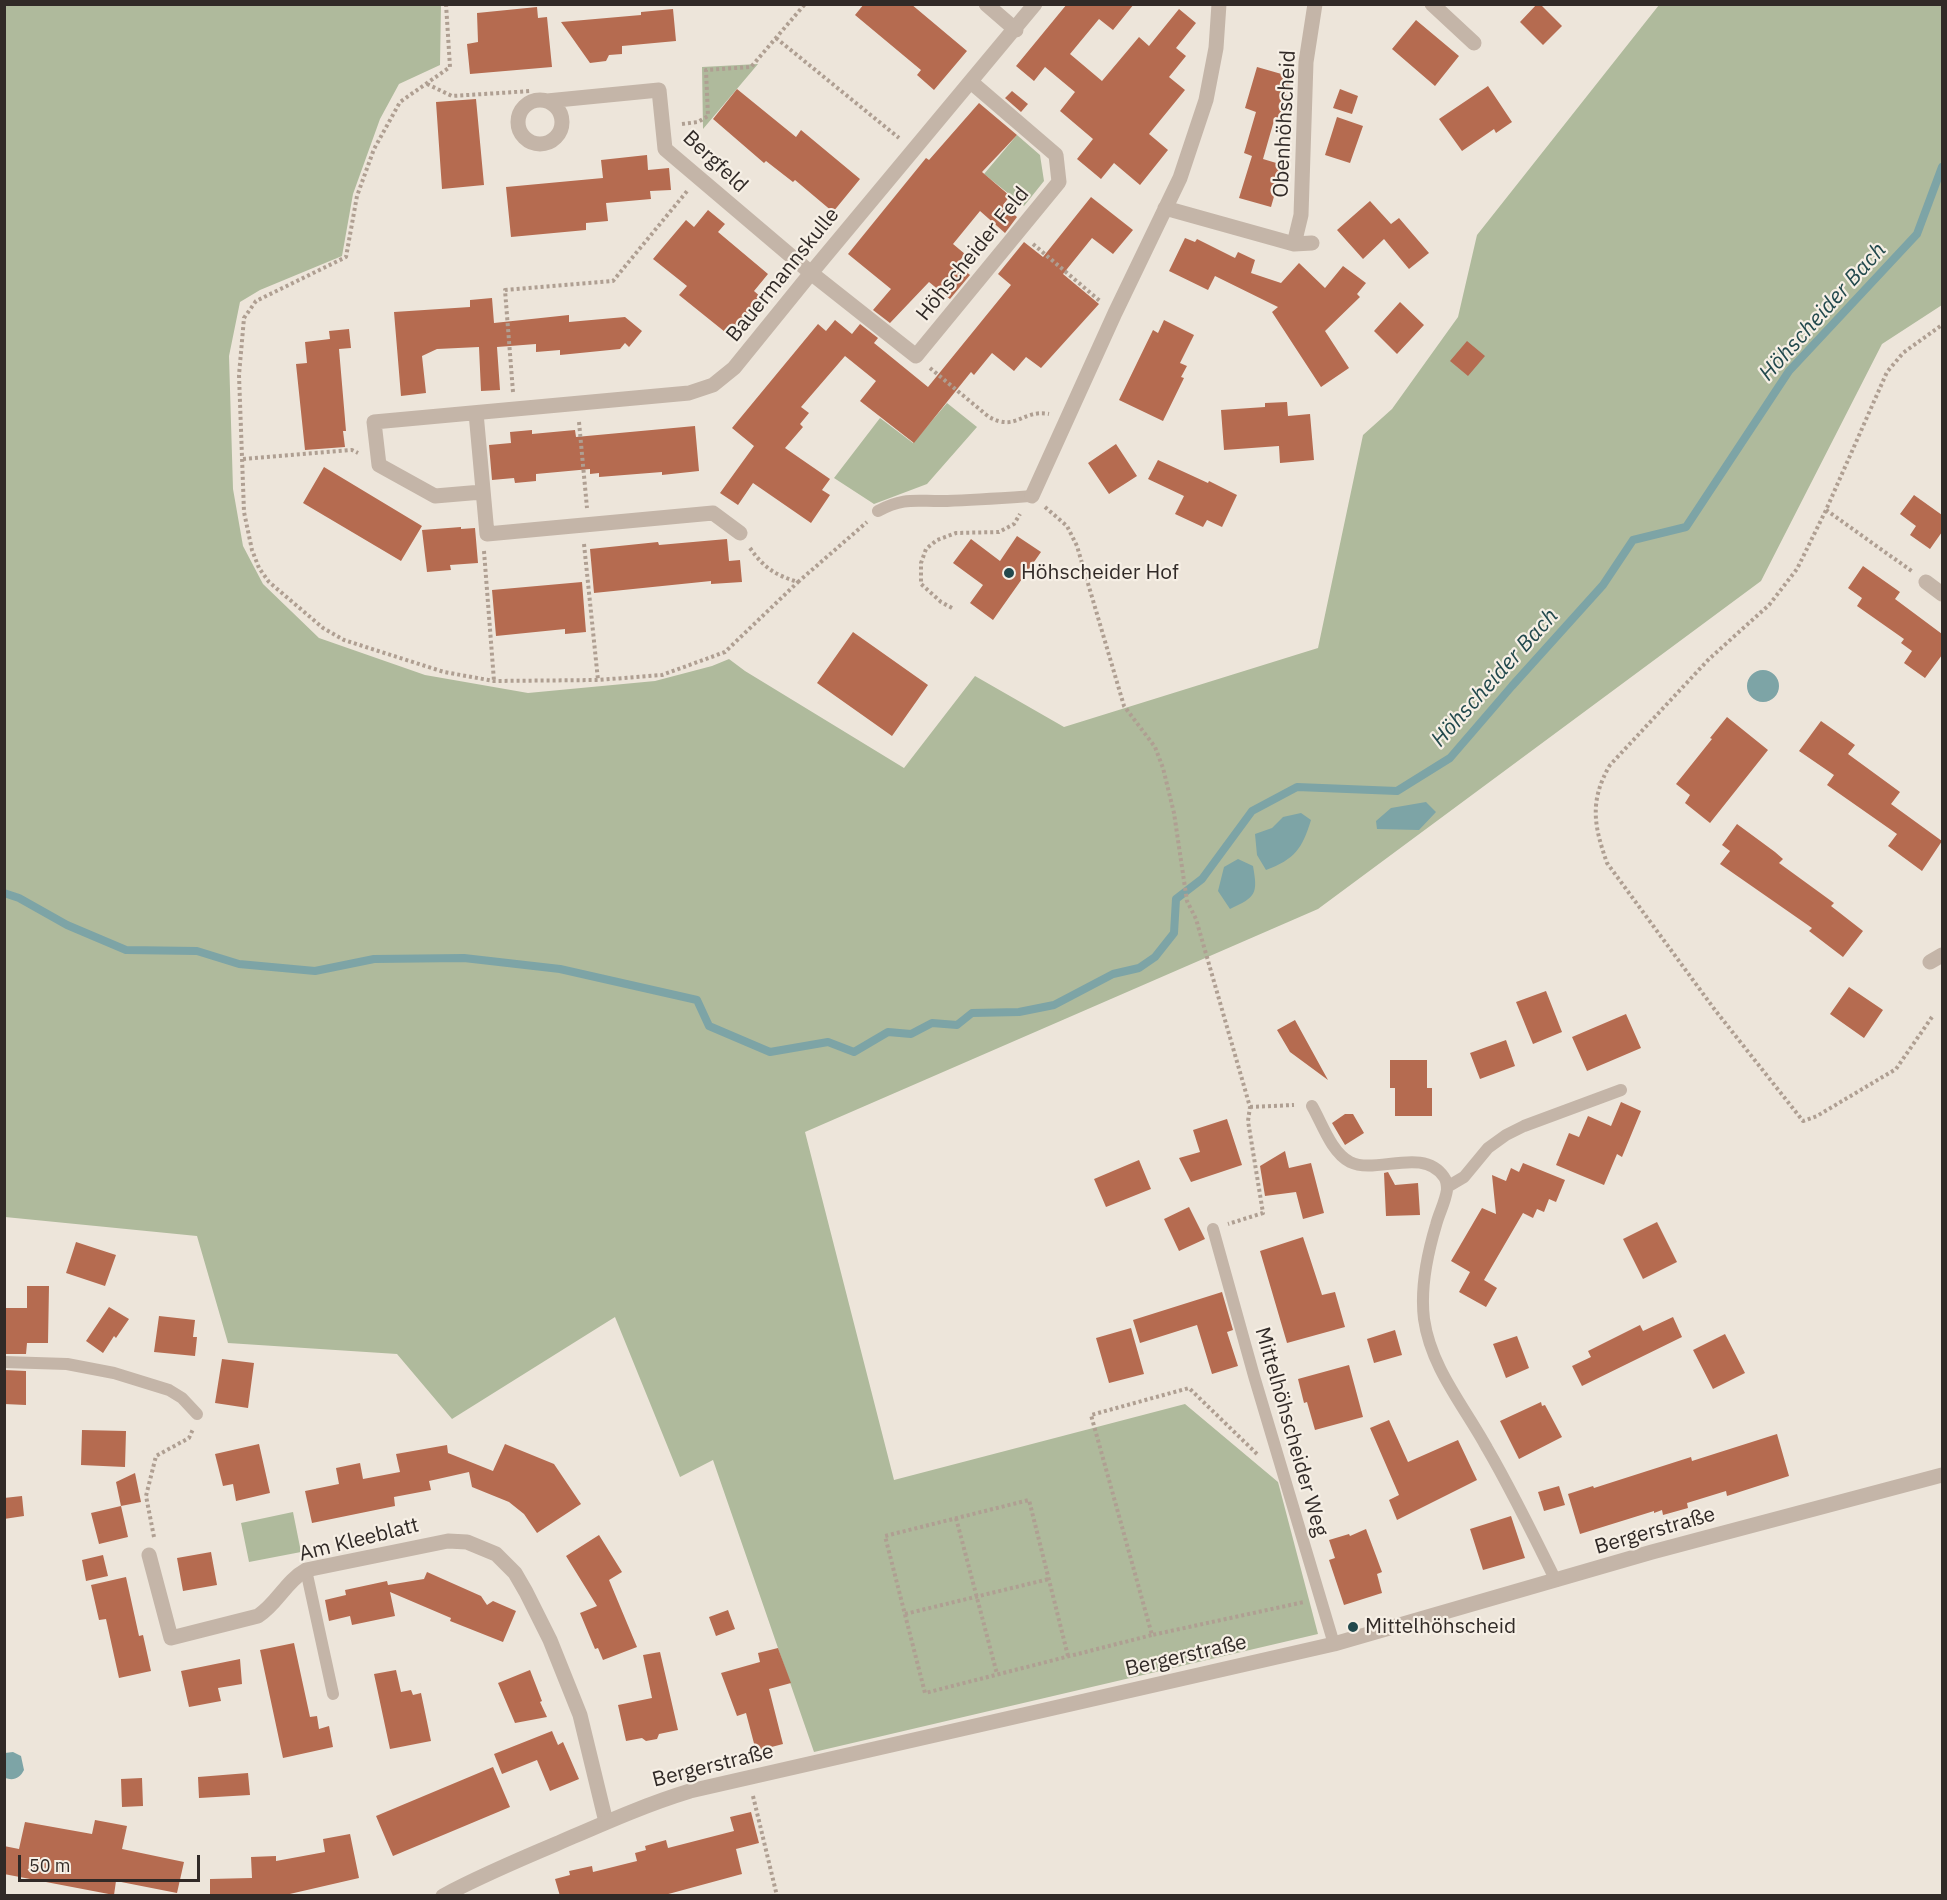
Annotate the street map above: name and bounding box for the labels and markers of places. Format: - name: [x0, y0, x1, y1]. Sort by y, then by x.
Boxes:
- place label: Höhscheider Hof: [1021, 560, 1179, 586]
- marker: Höhscheider Hof: [1002, 566, 1016, 580]
- place label: Mittelhöhscheid: [1365, 1614, 1516, 1640]
- marker: Mittelhöhscheid: [1346, 1620, 1360, 1634]

